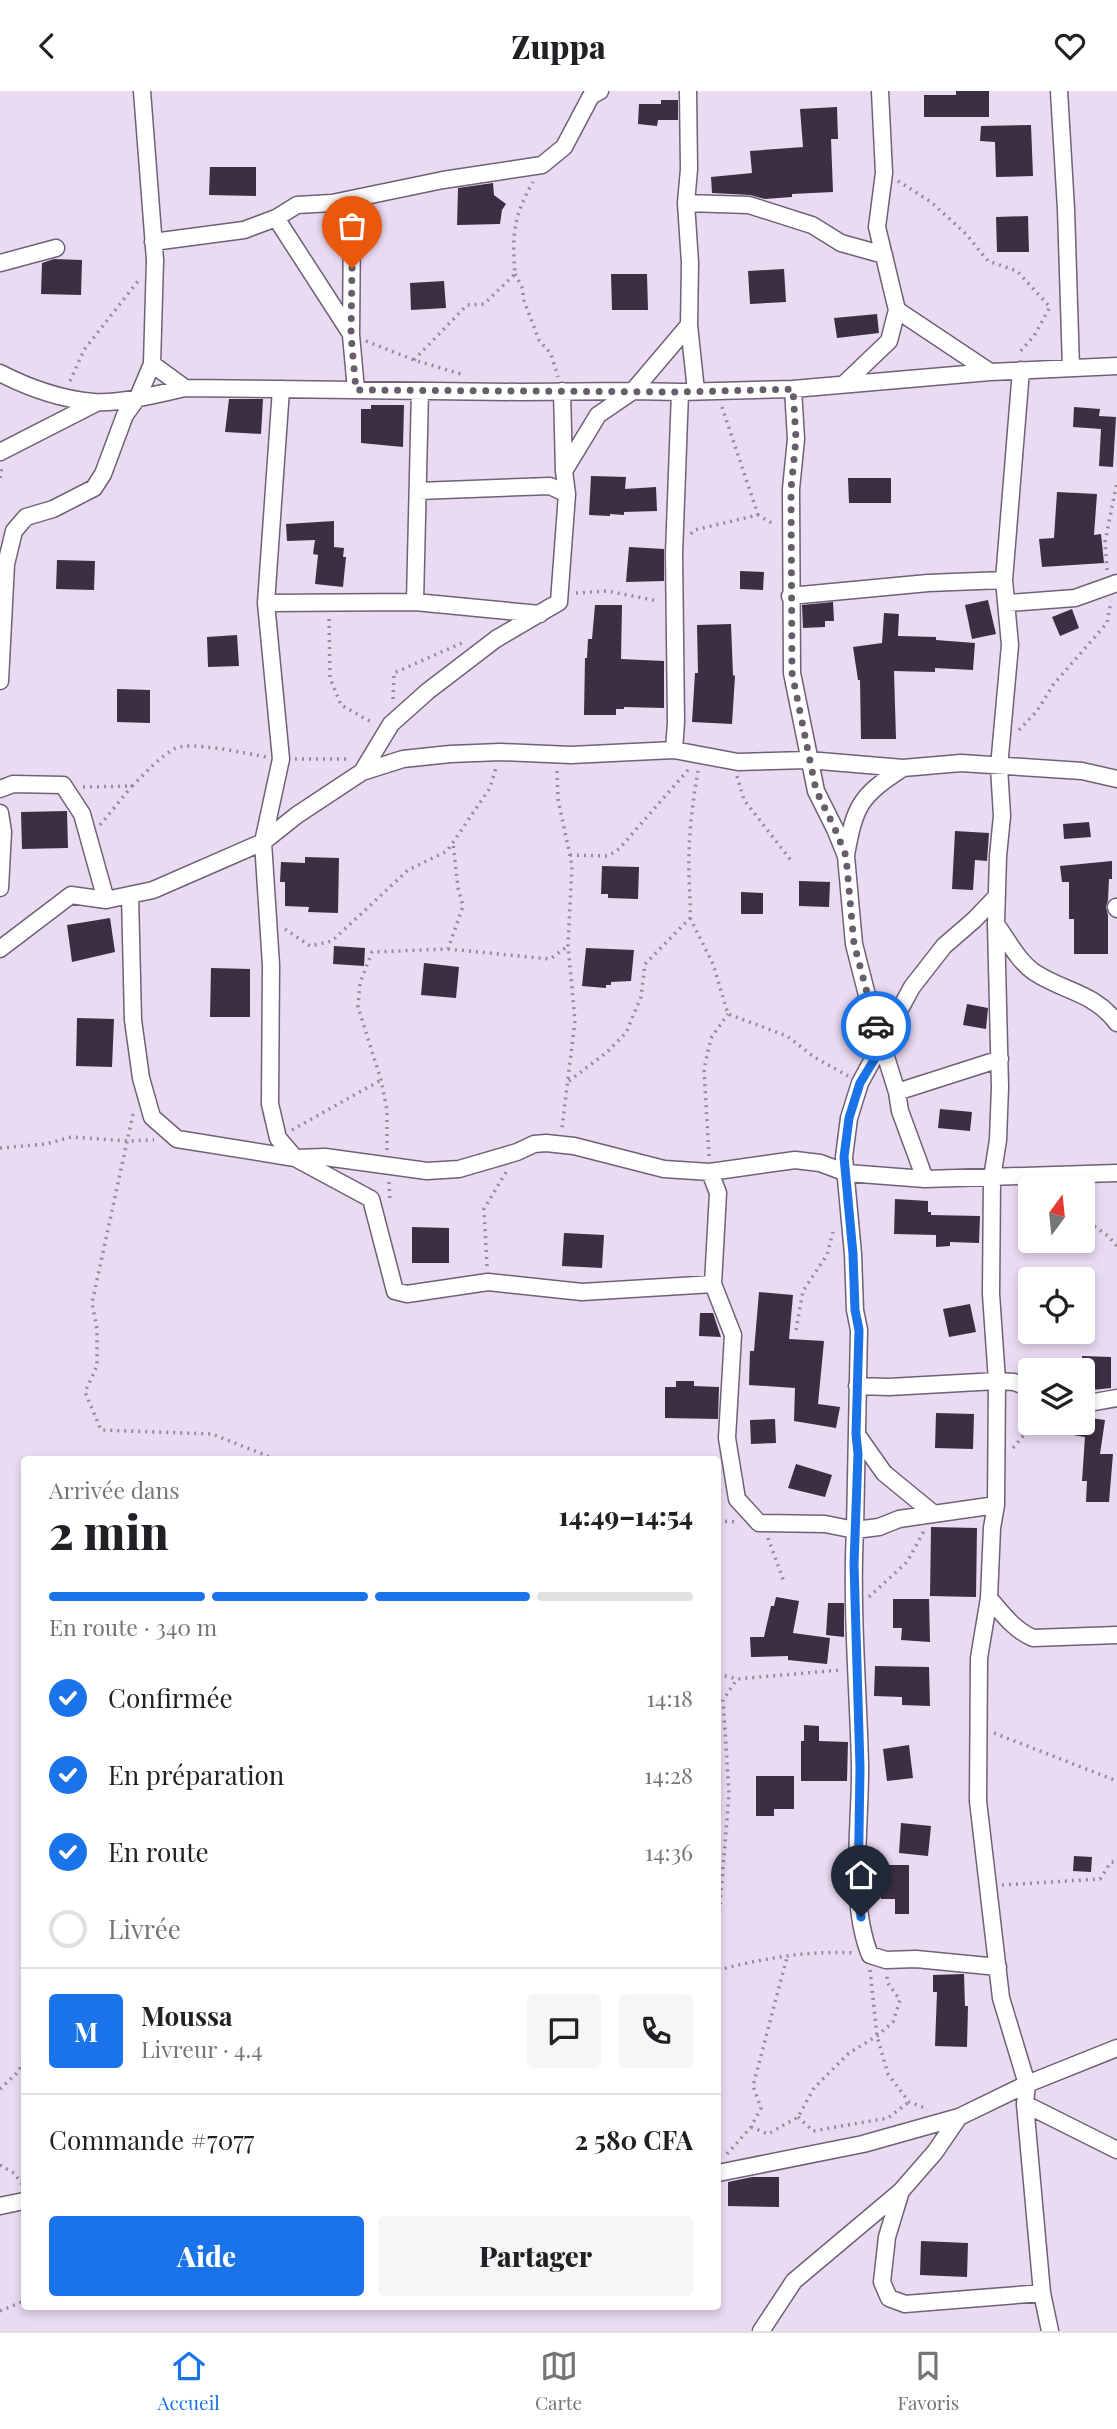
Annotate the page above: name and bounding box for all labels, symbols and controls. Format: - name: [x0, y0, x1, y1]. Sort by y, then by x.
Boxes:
- text: Zuppa: [511, 24, 606, 67]
- icon: back: [28, 27, 66, 65]
- icon: heart: [1051, 27, 1089, 65]
- pin: [322, 196, 382, 268]
- icon: bag: [333, 207, 371, 245]
- courier: [841, 991, 911, 1061]
- icon: car: [857, 1007, 895, 1045]
- north arrow: [1018, 1176, 1096, 1253]
- map controls: [1018, 1176, 1095, 1435]
- button: locate: [1018, 1267, 1095, 1344]
- button: layers: [1018, 1358, 1095, 1435]
- text: Arrivée dans: [49, 1474, 180, 1505]
- text: 14:49–14:54: [559, 1498, 693, 1533]
- text: 2 min: [49, 1500, 169, 1562]
- text: En route · 340 m: [49, 1611, 217, 1642]
- icon: check: [49, 1679, 87, 1717]
- text: Confirmée: [108, 1680, 233, 1715]
- text: 14:18: [647, 1682, 693, 1713]
- icon: check: [49, 1756, 87, 1794]
- text: En préparation: [108, 1757, 284, 1792]
- text: 14:28: [644, 1759, 693, 1790]
- icon: check: [49, 1833, 87, 1871]
- text: En route: [108, 1834, 209, 1869]
- text: 14:36: [645, 1836, 693, 1867]
- pin: [831, 1845, 891, 1917]
- icon: home: [842, 1856, 880, 1894]
- text: Livrée: [108, 1911, 181, 1946]
- button: chat: [527, 1994, 601, 2068]
- button: phone: [619, 1994, 693, 2068]
- text: Moussa: [141, 1998, 233, 2033]
- text: M: [74, 2014, 98, 2049]
- text: Livreur · 4.4: [141, 2033, 263, 2064]
- text: Commande #7077: [49, 2122, 254, 2157]
- text: 2 580 CFA: [575, 2122, 693, 2157]
- button: Aide: [49, 2216, 364, 2296]
- button: Partager: [378, 2216, 693, 2296]
- tab: Accueil: [158, 2347, 220, 2415]
- tab: Carte: [535, 2347, 582, 2415]
- tab: Favoris: [897, 2347, 959, 2415]

